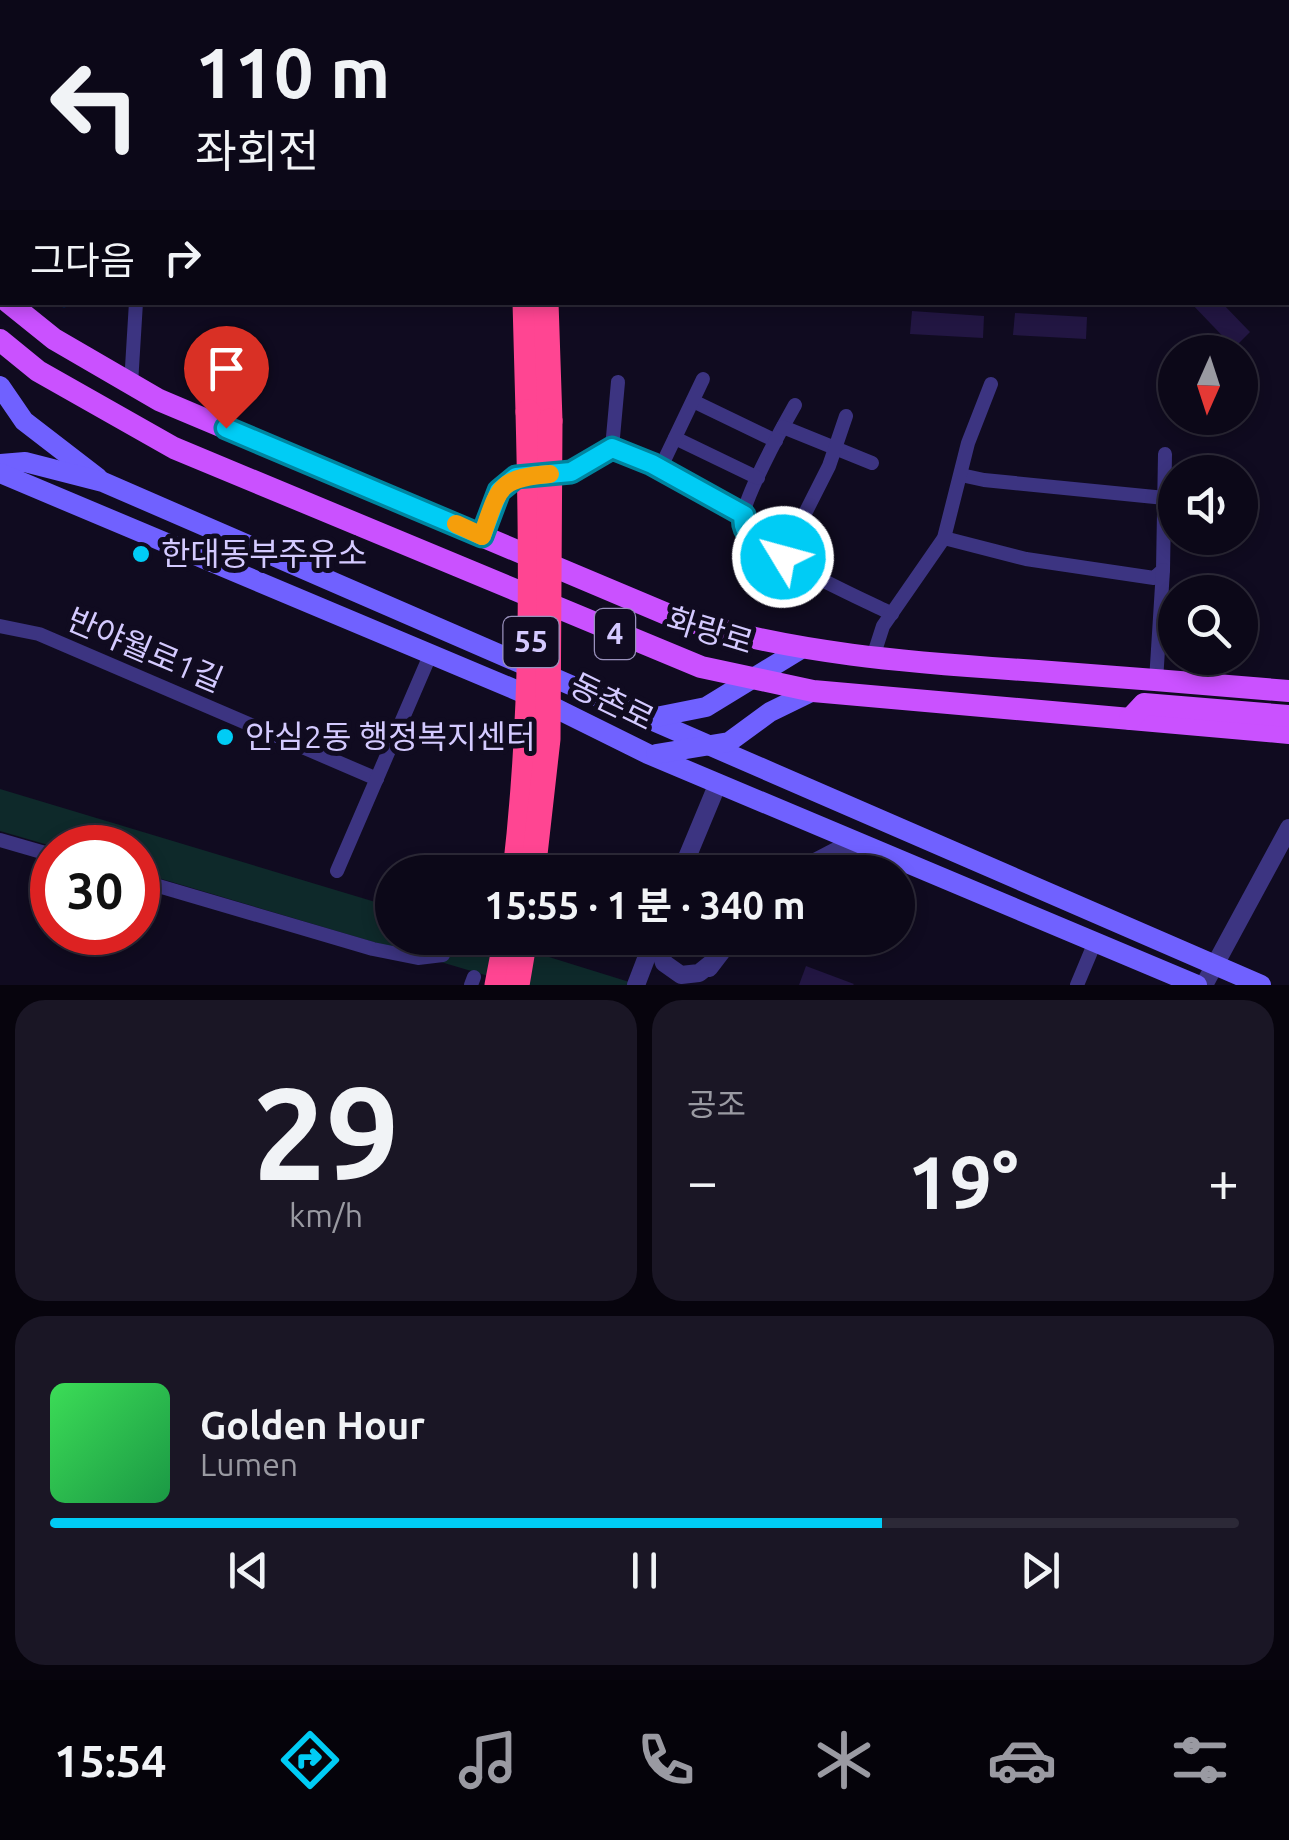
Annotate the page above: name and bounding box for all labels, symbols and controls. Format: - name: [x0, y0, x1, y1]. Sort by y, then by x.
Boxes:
- text: 110 m: [195, 33, 390, 111]
- icon: left: [30, 40, 160, 170]
- text: 좌회전: [195, 125, 319, 176]
- icon: right: [155, 230, 210, 285]
- text: 그다음: [30, 239, 135, 281]
- pin: [184, 326, 269, 429]
- north arrow: [1158, 335, 1258, 435]
- map controls: [1158, 335, 1258, 675]
- icon: arrive: [199, 341, 254, 396]
- button: sound: [1158, 455, 1258, 555]
- position arrow: [731, 505, 835, 609]
- place label: 한대동부주유소: [161, 535, 367, 571]
- marker: 한대동부주유소: [130, 543, 152, 565]
- button: search: [1158, 575, 1258, 675]
- street label: 반야월로1길: [62, 600, 228, 698]
- street label: 화랑로: [663, 600, 758, 660]
- road number: 4: [595, 609, 635, 659]
- road number: 55: [504, 617, 558, 667]
- street label: 동촌로: [565, 666, 660, 737]
- place label: 안심2동 행정복지센터: [245, 718, 535, 754]
- marker: 안심2동 행정복지센터: [214, 726, 236, 748]
- speed limit sign: 30: [30, 825, 160, 955]
- text: 15:55 · 1 분 · 340 m: [484, 884, 806, 926]
- text: 29: [253, 1059, 399, 1205]
- text: 공조: [687, 1086, 746, 1122]
- text: 19°: [907, 1139, 1019, 1223]
- text: −: [687, 1150, 718, 1211]
- text: +: [1208, 1150, 1239, 1211]
- text: km/h: [289, 1197, 363, 1233]
- text: Golden Hour: [200, 1404, 425, 1446]
- text: Lumen: [200, 1446, 298, 1482]
- icon: previous: [221, 1543, 276, 1598]
- icon: pause: [617, 1543, 672, 1598]
- icon: next: [1013, 1543, 1068, 1598]
- icon: directions: [275, 1725, 345, 1795]
- icon: music: [453, 1725, 523, 1795]
- icon: phone: [631, 1725, 701, 1795]
- icon: climate: [809, 1725, 879, 1795]
- icon: car: [987, 1725, 1057, 1795]
- icon: filters: [1165, 1725, 1235, 1795]
- text: 15:54: [54, 1735, 167, 1786]

